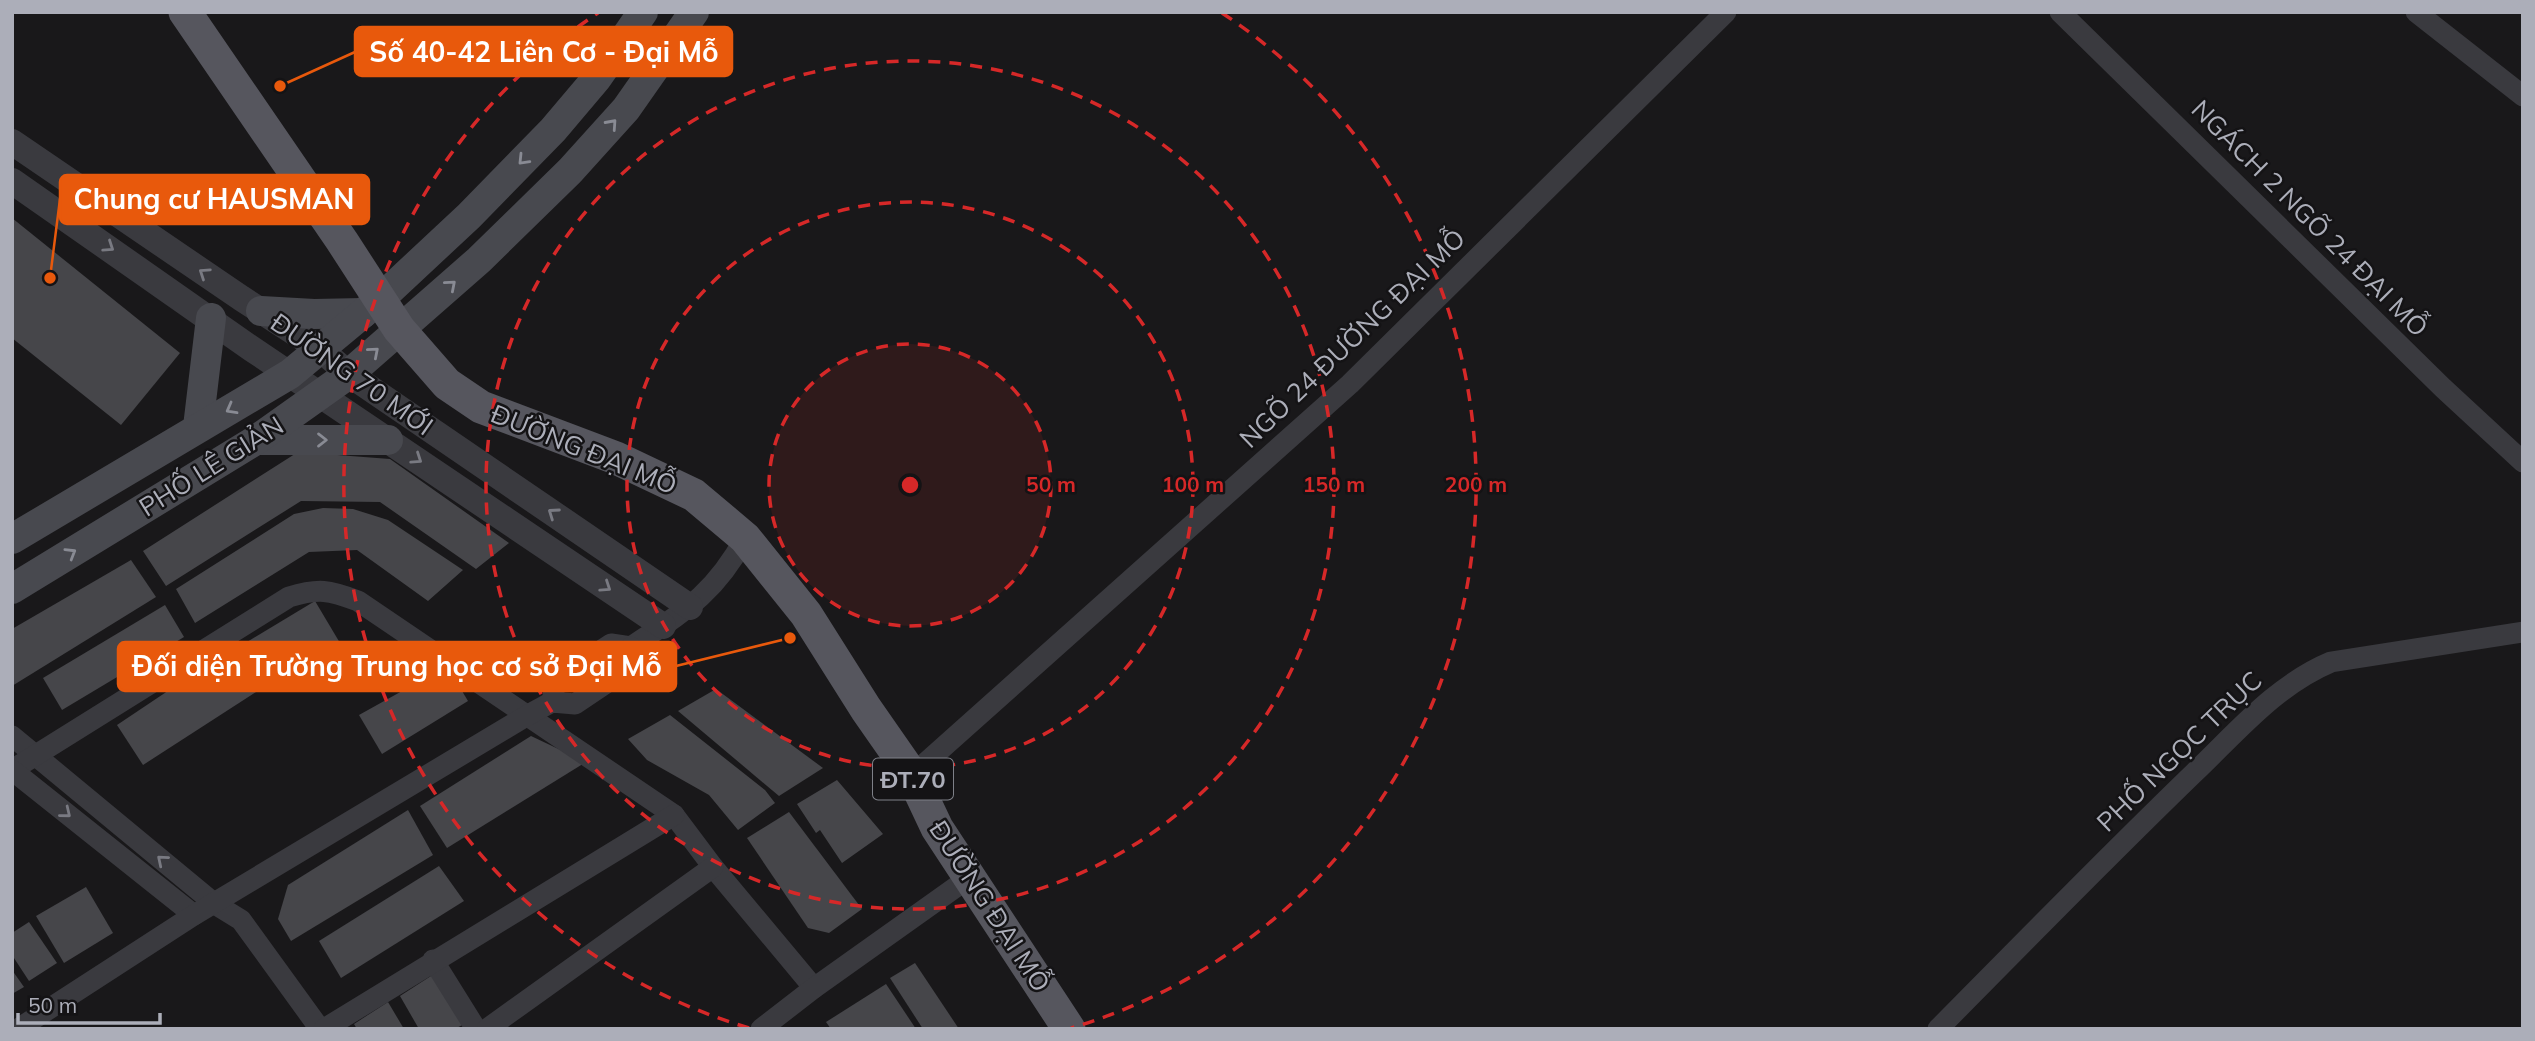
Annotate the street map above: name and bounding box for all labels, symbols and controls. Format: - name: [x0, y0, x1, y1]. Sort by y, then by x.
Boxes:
- callout: Số 40-42 Liên Cơ - Đại Mỗ: [355, 27, 732, 76]
- text: Số 40-42 Liên Cơ - Đại Mỗ: [369, 34, 719, 69]
- street label: NGÁCH 2 NGÕ 24 ĐẠI MỖ: [2185, 93, 2435, 343]
- one-way arrow: [604, 119, 616, 132]
- one-way arrow: [519, 152, 532, 165]
- callout: Chung cư HAUSMAN: [60, 175, 369, 224]
- text: Chung cư HAUSMAN: [73, 181, 355, 216]
- street label: NGÕ 24 ĐƯỜNG ĐẠI MỖ: [1232, 222, 1472, 454]
- one-way arrow: [101, 239, 114, 251]
- one-way arrow: [199, 269, 212, 281]
- one-way arrow: [443, 281, 456, 293]
- street label: ĐƯỜNG 70 MỚI: [264, 306, 440, 442]
- one-way arrow: [366, 347, 379, 360]
- street label: ĐƯỜNG ĐẠI MỖ: [486, 397, 682, 501]
- one-way arrow: [226, 401, 238, 414]
- street label: PHỐ LÊ GIẢN: [133, 408, 289, 524]
- one-way arrow: [318, 432, 328, 448]
- one-way arrow: [409, 451, 422, 464]
- text: 50 m: [1026, 471, 1076, 497]
- text: 100 m: [1162, 471, 1224, 497]
- text: 150 m: [1303, 471, 1365, 497]
- text: 200 m: [1445, 471, 1507, 497]
- centre of rings: [898, 473, 922, 497]
- one-way arrow: [548, 509, 561, 521]
- one-way arrow: [63, 548, 76, 561]
- one-way arrow: [598, 579, 611, 591]
- callout: Đối diện Trường Trung học cơ sở Đại Mỗ: [118, 642, 676, 691]
- text: Đối diện Trường Trung học cơ sở Đại Mỗ: [131, 648, 662, 683]
- street label: PHỐ NGỌC TRỤC: [2089, 664, 2269, 838]
- road number: ĐT.70: [873, 758, 953, 800]
- one-way arrow: [58, 804, 70, 817]
- street label: ĐƯỜNG ĐẠI MỖ: [922, 814, 1058, 998]
- one-way arrow: [158, 856, 170, 869]
- scale bar: [18, 982, 159, 1026]
- text: 50 m: [28, 992, 77, 1018]

